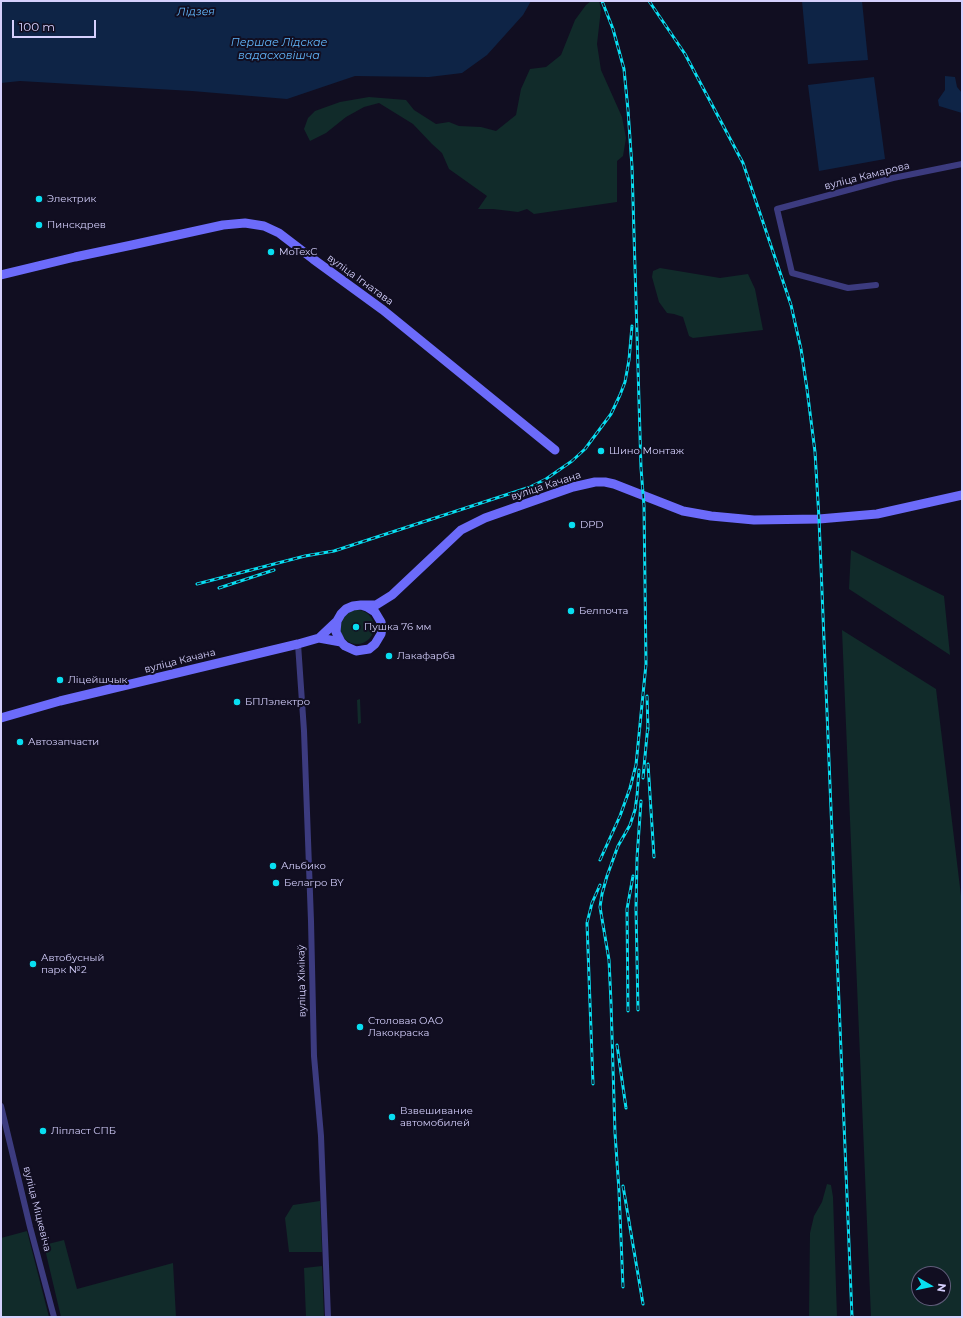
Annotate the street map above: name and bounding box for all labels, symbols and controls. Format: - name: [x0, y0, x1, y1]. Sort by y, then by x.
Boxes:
- water label: Лідзея: [177, 5, 215, 19]
- scale bar: [14, 12, 98, 38]
- text: 100 m: [19, 19, 55, 34]
- water label: Першае Лідскае вадасховішча: [231, 36, 327, 62]
- street label: вуліца Камарова: [823, 160, 911, 192]
- place label: Электрик: [47, 193, 96, 205]
- marker: Электрик: [34, 194, 44, 204]
- place label: Пинскдрев: [47, 219, 106, 231]
- marker: Пинскдрев: [34, 220, 44, 230]
- place label: MoTexC: [279, 246, 317, 258]
- marker: MoTexC: [266, 247, 276, 257]
- street label: вуліца Ігнатава: [325, 252, 395, 308]
- place label: Шино Монтаж: [609, 445, 684, 457]
- marker: Шино Монтаж: [596, 446, 606, 456]
- street label: вуліца Качана: [509, 469, 583, 503]
- place label: DPD: [580, 519, 604, 531]
- marker: DPD: [567, 520, 577, 530]
- place label: Белпочта: [579, 605, 628, 617]
- marker: Белпочта: [566, 606, 576, 616]
- place label: Пушка 76 мм: [364, 621, 431, 633]
- marker: Пушка 76 мм: [351, 622, 361, 632]
- street label: вуліца Качана: [143, 646, 217, 676]
- place label: Лакафарба: [397, 650, 455, 662]
- marker: Лакафарба: [384, 651, 394, 661]
- place label: Ліцейшчык: [68, 674, 127, 686]
- marker: Ліцейшчык: [55, 675, 65, 685]
- place label: БПЛэлектро: [245, 696, 310, 708]
- marker: БПЛэлектро: [232, 697, 242, 707]
- place label: Автозапчасти: [28, 736, 99, 748]
- marker: Автозапчасти: [15, 737, 25, 747]
- place label: Альбико: [281, 860, 326, 872]
- marker: Альбико: [268, 861, 278, 871]
- place label: Белагро BY: [284, 877, 344, 889]
- marker: Белагро BY: [271, 878, 281, 888]
- street label: вуліца Хімікаў: [295, 945, 309, 1017]
- place label: Автобусный парк №2: [41, 952, 104, 976]
- marker: Автобусный парк №2: [28, 959, 38, 969]
- place label: Столовая ОАО Лакокраска: [368, 1015, 443, 1038]
- marker: Столовая ОАО Лакокраска: [355, 1022, 365, 1032]
- place label: Взвешивание автомобилей: [400, 1105, 473, 1128]
- marker: Взвешивание автомобилей: [387, 1112, 397, 1122]
- place label: Ліпласт СПБ: [51, 1125, 116, 1137]
- marker: Ліпласт СПБ: [38, 1126, 48, 1136]
- street label: вуліца Міцкевіча: [21, 1165, 53, 1253]
- north arrow: [911, 1266, 951, 1306]
- text: N: [934, 1282, 949, 1293]

